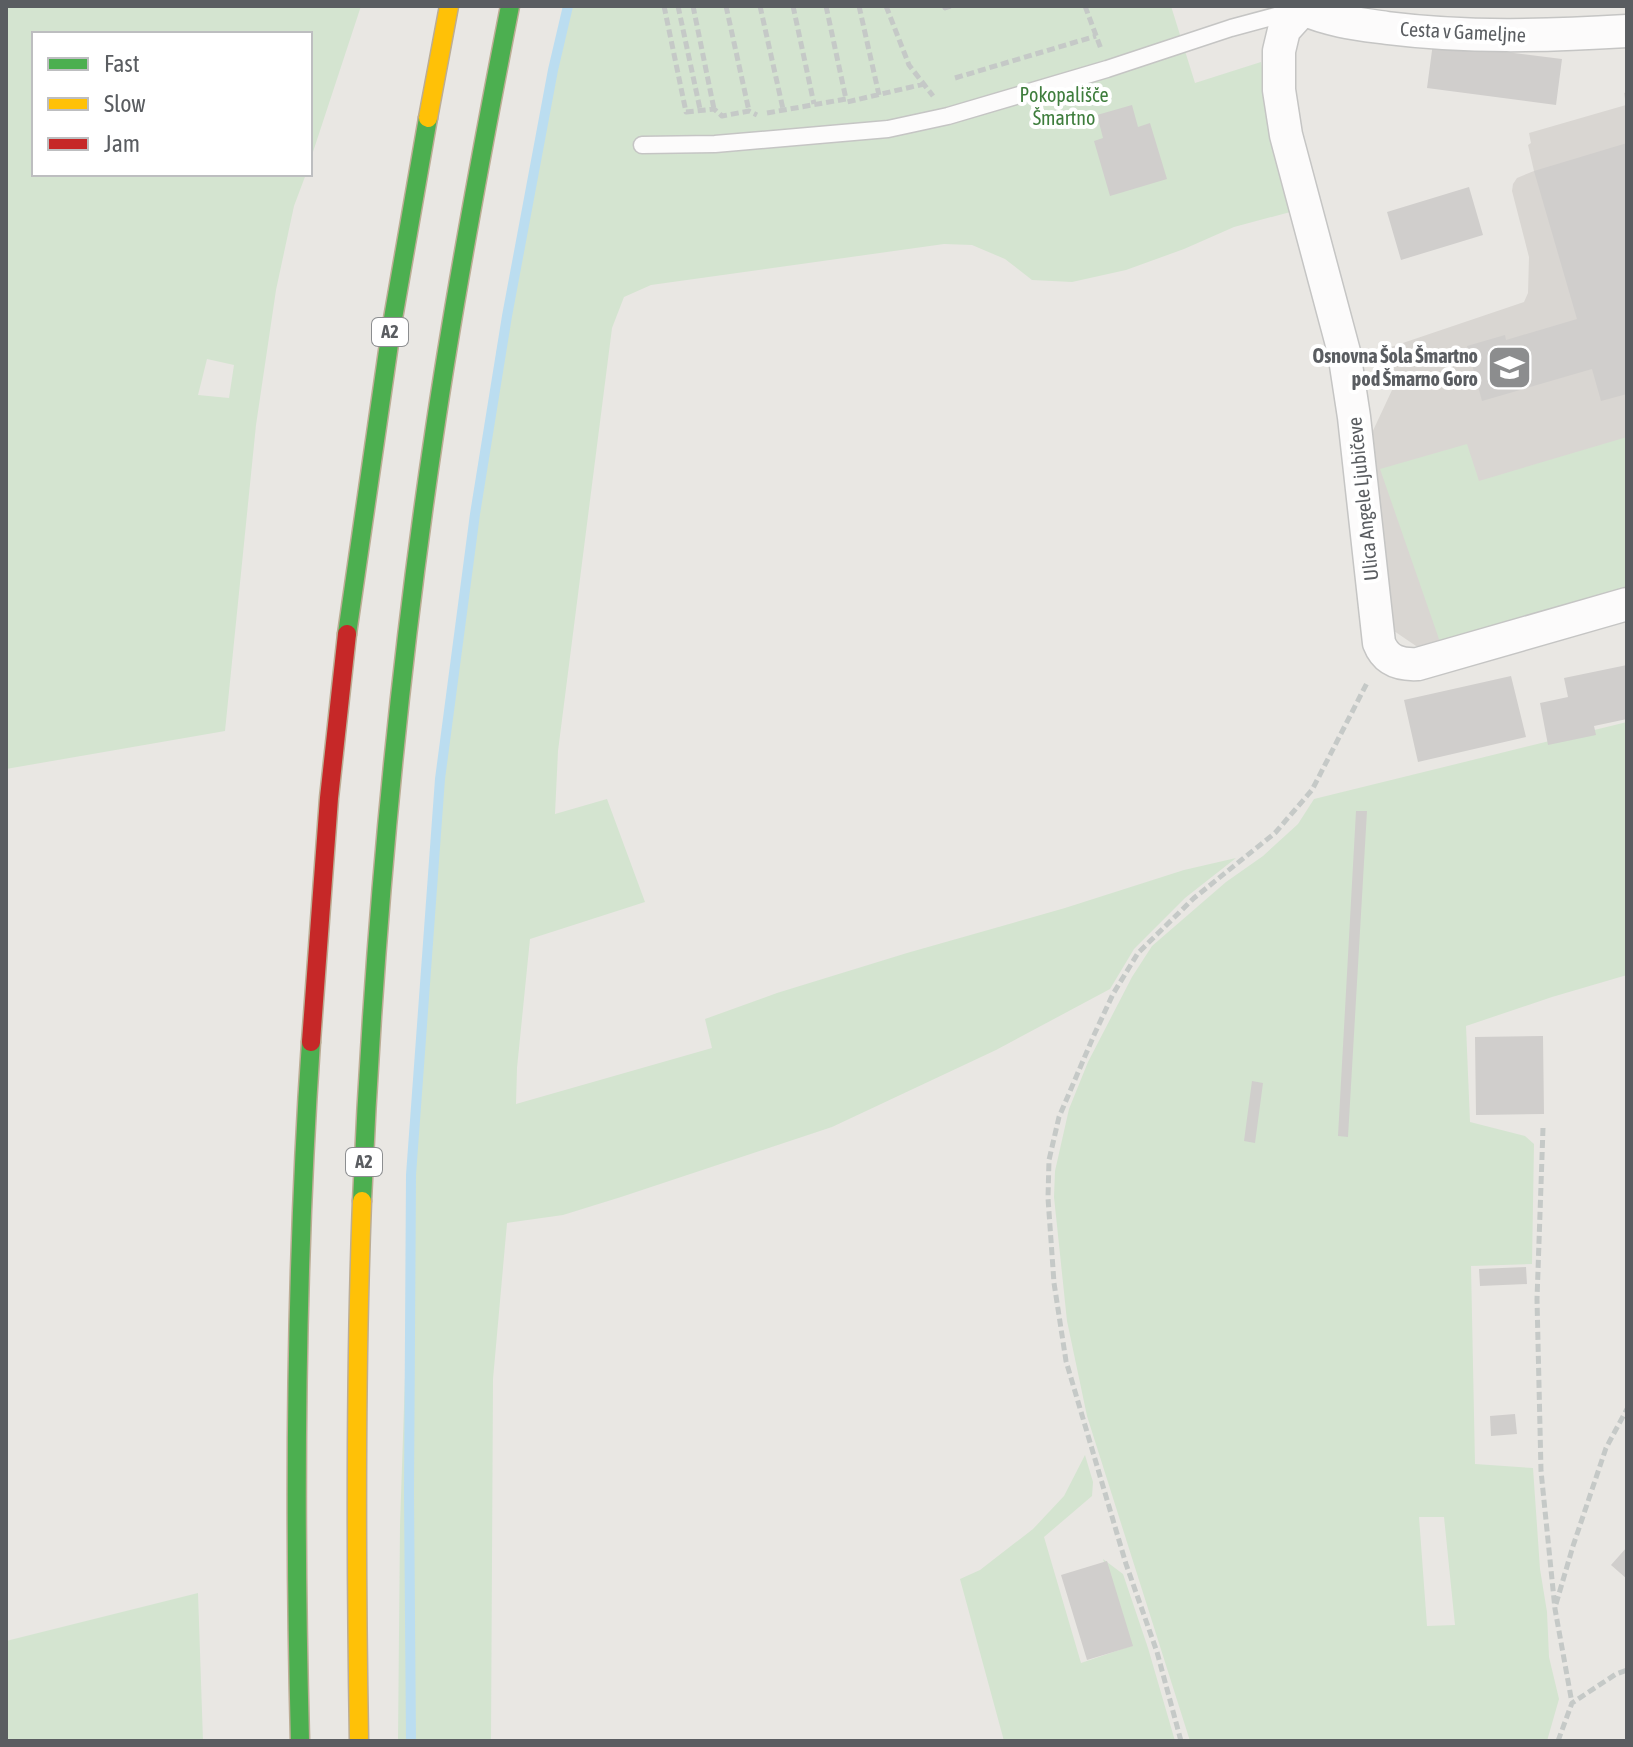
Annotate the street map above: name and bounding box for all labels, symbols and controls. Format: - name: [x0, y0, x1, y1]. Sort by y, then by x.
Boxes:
- street label: Cesta v Gameljne: [1400, 17, 1527, 46]
- legend: [32, 32, 312, 176]
- text: Fast: [104, 50, 140, 77]
- park label: Pokopališče Šmartno: [1019, 83, 1109, 129]
- text: Slow: [104, 90, 146, 117]
- text: Jam: [104, 130, 140, 157]
- road number: A2: [372, 318, 408, 346]
- place label: Osnovna Šola Šmartno pod Šmarno Goro: [1313, 344, 1478, 390]
- school or university icon: Osnovna Šola Šmartno pod Šmarno Goro: [1485, 344, 1533, 392]
- street label: Ulica Angele Ljubičeve: [1342, 416, 1383, 582]
- road number: A2: [346, 1148, 382, 1176]

